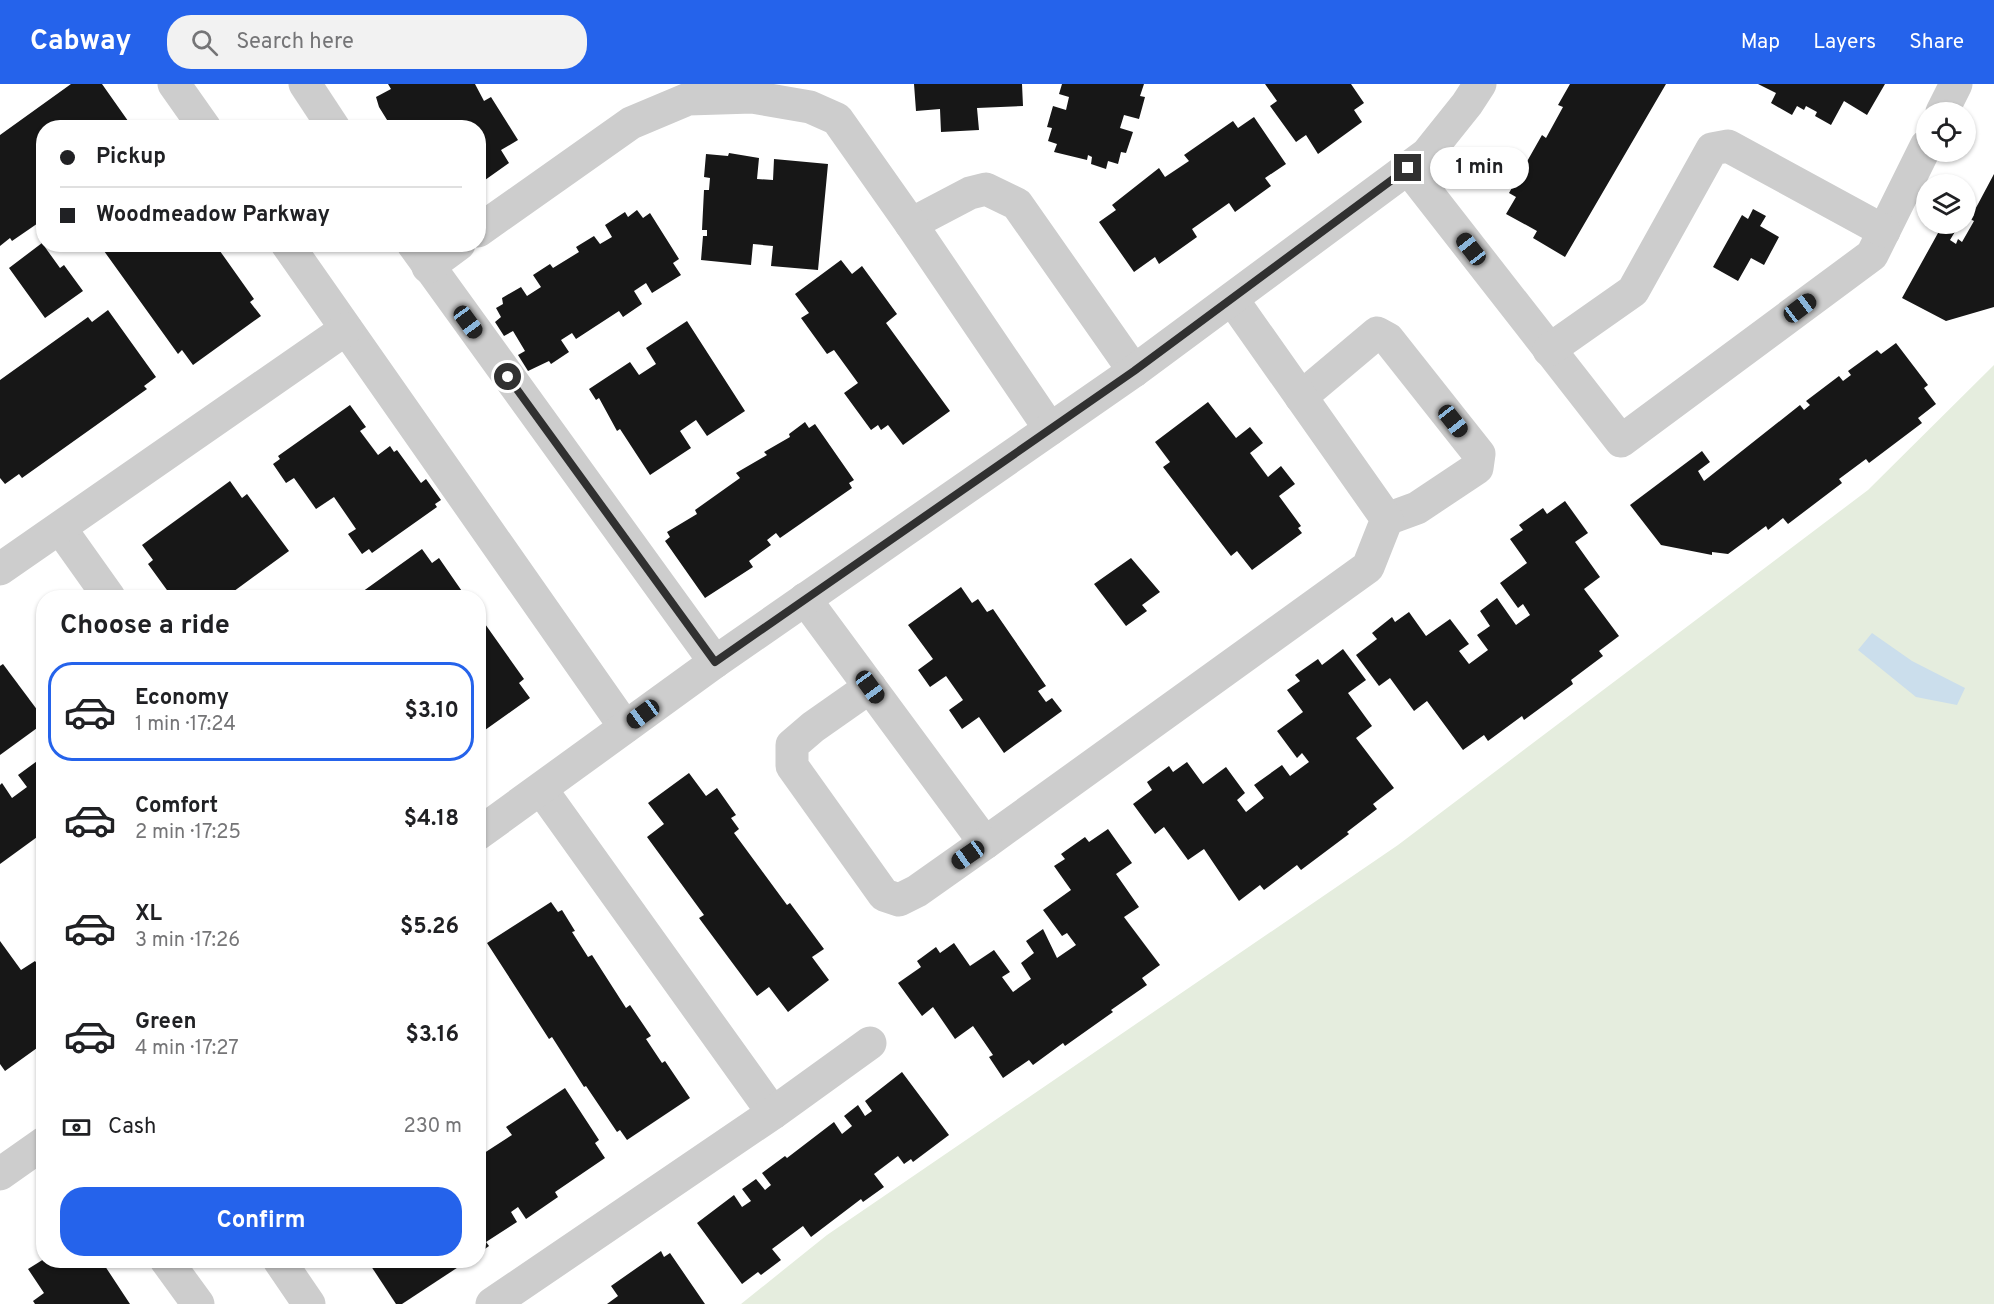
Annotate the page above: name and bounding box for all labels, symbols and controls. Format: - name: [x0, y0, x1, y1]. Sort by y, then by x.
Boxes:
- search box: [167, 15, 587, 69]
- text: Cabway: [30, 24, 131, 60]
- icon: search: [188, 26, 221, 59]
- text: Search here: [236, 29, 354, 56]
- text: Map: [1741, 29, 1780, 56]
- text: Layers: [1813, 29, 1876, 56]
- text: Share: [1909, 29, 1964, 56]
- map controls: [1916, 102, 1976, 234]
- button: locate: [1916, 102, 1976, 162]
- text: Pickup: [96, 144, 166, 171]
- callout: 1 min: [1429, 147, 1528, 189]
- route end: [1394, 154, 1421, 181]
- text: 1 min: [1455, 155, 1504, 181]
- button: layers: [1916, 174, 1976, 234]
- text: Woodmeadow Parkway: [96, 202, 330, 229]
- car: [1453, 229, 1489, 269]
- car: [1780, 290, 1820, 326]
- car: [450, 302, 486, 342]
- route start: [494, 363, 521, 390]
- car: [1435, 401, 1471, 441]
- text: Choose a ride: [60, 609, 230, 643]
- car: [852, 667, 888, 707]
- icon: car: [63, 685, 117, 739]
- text: Economy: [135, 685, 229, 712]
- car: [623, 696, 663, 732]
- text: $3.10: [404, 698, 459, 725]
- text: 1 min · 17:24: [135, 712, 236, 738]
- icon: car: [63, 793, 117, 847]
- text: Comfort: [135, 793, 218, 820]
- text: $4.18: [404, 806, 459, 833]
- text: 2 min · 17:25: [135, 820, 241, 846]
- car: [948, 837, 988, 873]
- icon: car: [63, 901, 117, 955]
- text: XL: [135, 901, 162, 928]
- text: $5.26: [400, 914, 459, 941]
- text: 3 min · 17:26: [135, 928, 240, 954]
- icon: car: [63, 1009, 117, 1063]
- text: Green: [135, 1009, 197, 1036]
- text: $3.16: [405, 1022, 459, 1049]
- text: 4 min · 17:27: [135, 1036, 239, 1062]
- icon: cash: [60, 1111, 93, 1144]
- text: Cash: [108, 1114, 157, 1141]
- text: 230 m: [403, 1114, 462, 1140]
- button: Confirm: [60, 1187, 462, 1256]

